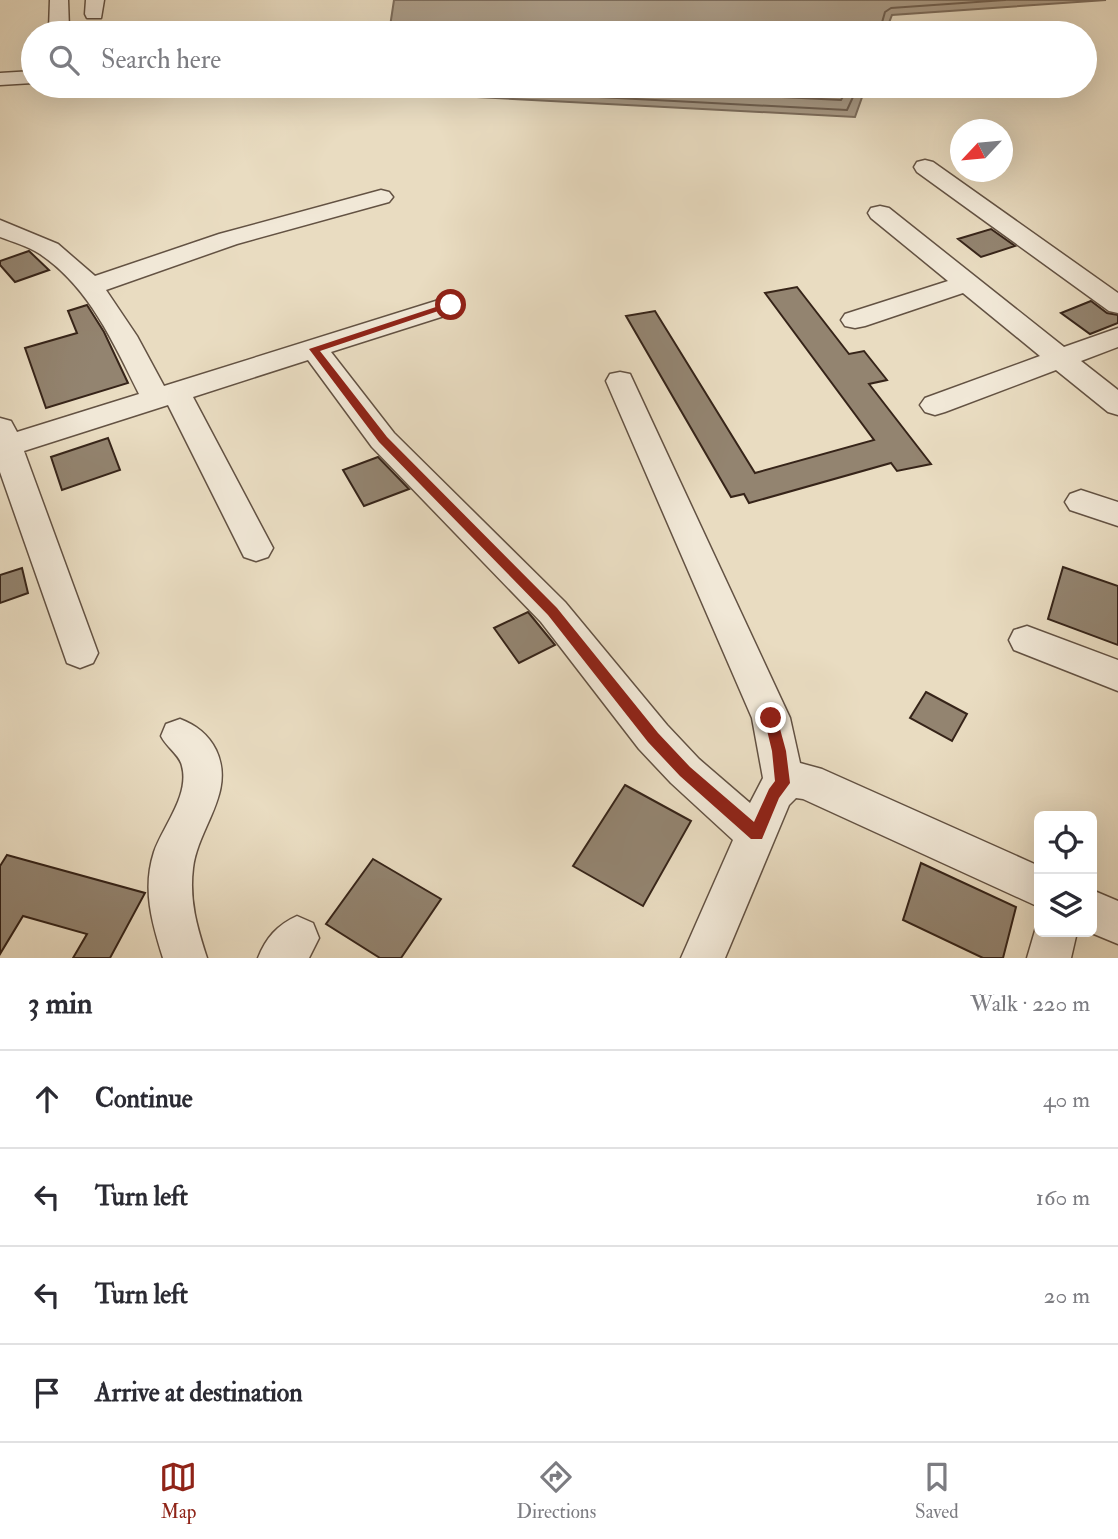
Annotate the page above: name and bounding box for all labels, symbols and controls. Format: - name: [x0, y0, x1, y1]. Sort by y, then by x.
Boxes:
- search box: [21, 21, 1097, 98]
- icon: search: [45, 41, 83, 79]
- text: Search here: [101, 44, 221, 76]
- north arrow: [950, 119, 1013, 182]
- route start: [435, 289, 466, 320]
- route end: [755, 702, 786, 733]
- map controls: [1034, 811, 1097, 937]
- button: locate: [1034, 811, 1097, 874]
- button: layers: [1034, 874, 1097, 937]
- text: 3 min: [28, 985, 93, 1022]
- text: Walk · 220 m: [970, 989, 1090, 1018]
- icon: ahead: [28, 1080, 66, 1118]
- text: Continue: [95, 1083, 193, 1115]
- text: 40 m: [1043, 1085, 1090, 1114]
- icon: left: [28, 1178, 66, 1216]
- text: Turn left: [95, 1181, 188, 1213]
- text: 160 m: [1036, 1183, 1090, 1212]
- icon: left: [28, 1276, 66, 1314]
- text: Turn left: [95, 1279, 188, 1311]
- text: 20 m: [1044, 1281, 1090, 1310]
- icon: arrive: [28, 1374, 66, 1412]
- text: Arrive at destination: [95, 1377, 303, 1409]
- tab: Map: [159, 1458, 197, 1524]
- tab: Directions: [516, 1458, 596, 1524]
- tab: Saved: [915, 1458, 959, 1524]

